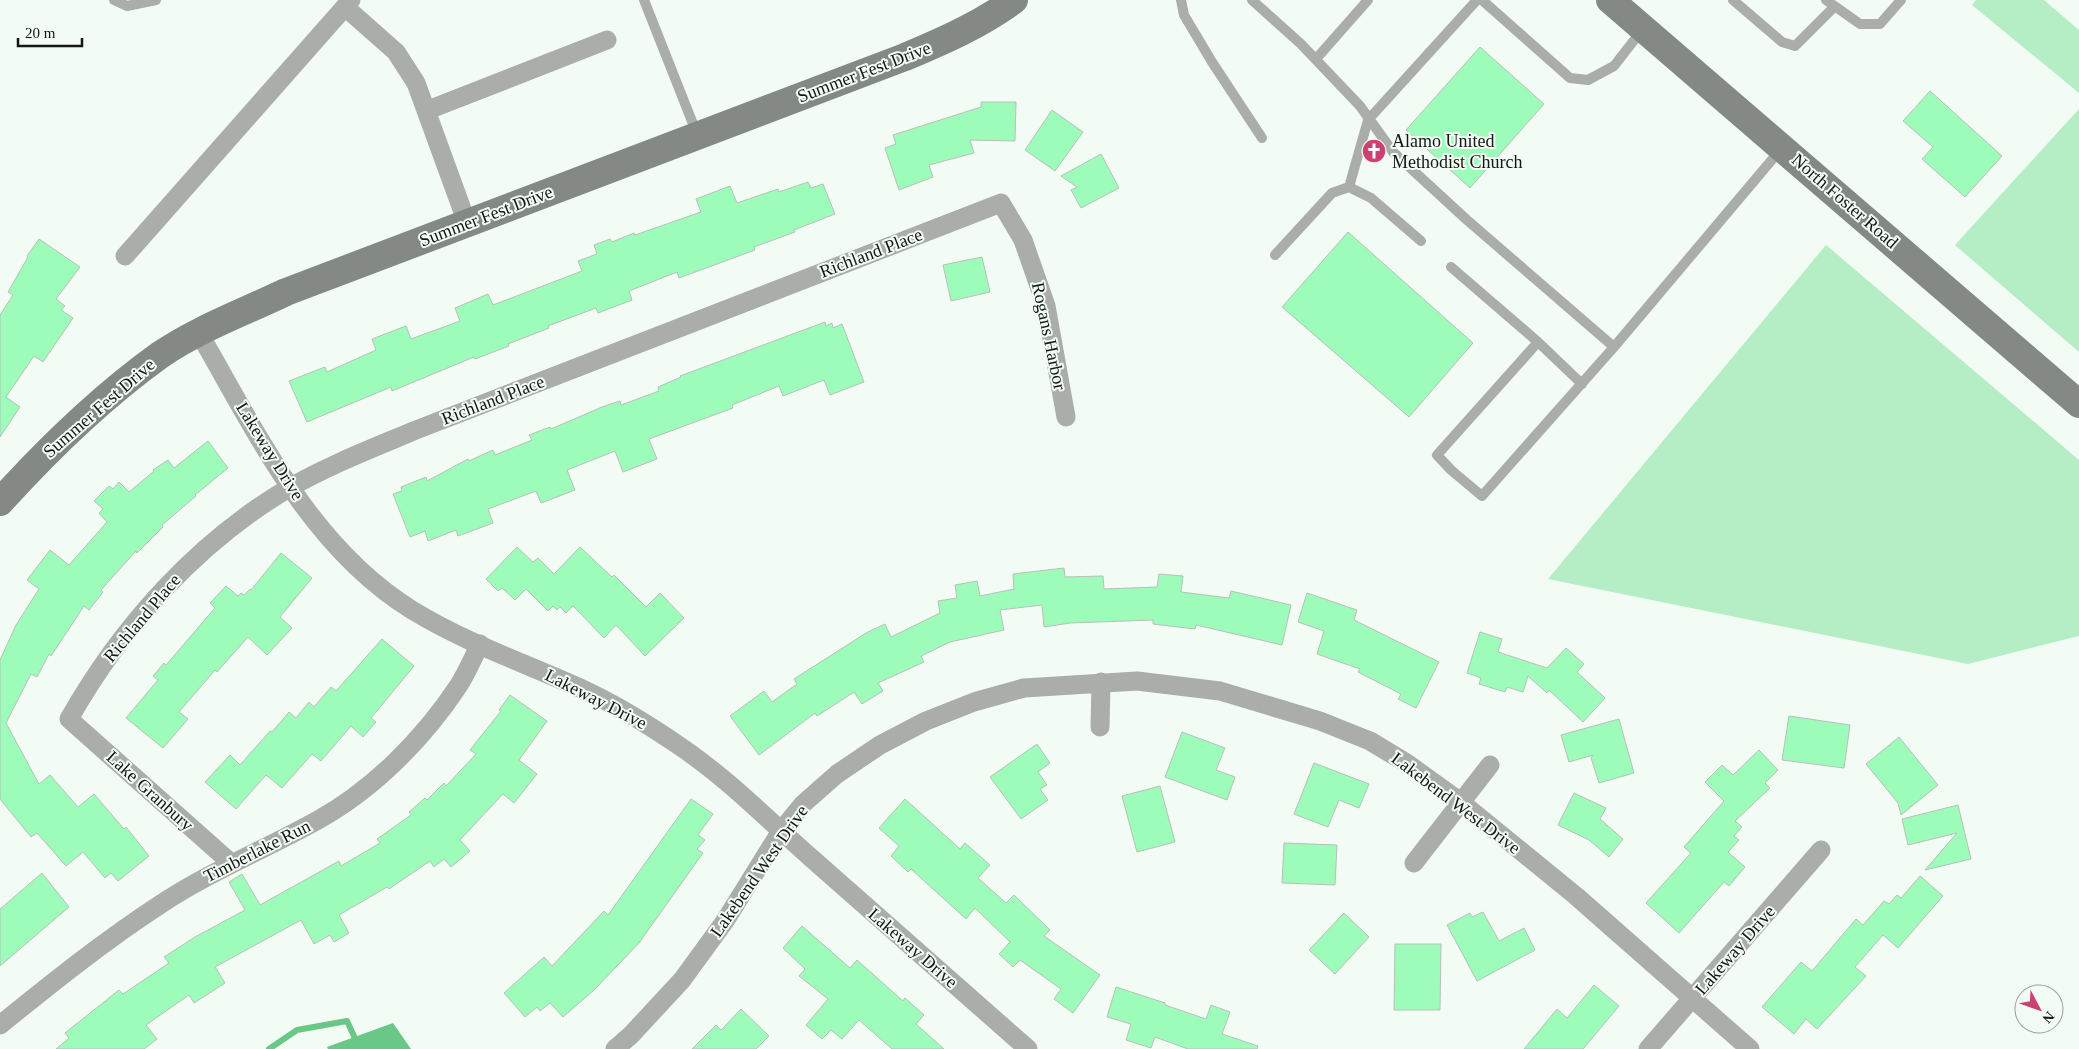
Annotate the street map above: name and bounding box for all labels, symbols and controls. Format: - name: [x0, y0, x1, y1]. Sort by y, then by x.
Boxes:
- scale bar: [18, 15, 81, 47]
- text: 20 m: [25, 25, 56, 41]
- street label: Summer Fest Drive: [795, 37, 933, 107]
- place label: Alamo United Methodist Church: [1392, 131, 1523, 172]
- church icon: Alamo United Methodist Church: [1361, 138, 1387, 164]
- street label: North Foster Road: [1788, 149, 1902, 253]
- street label: Summer Fest Drive: [417, 181, 555, 251]
- street label: Richland Place: [817, 224, 925, 282]
- street label: Rogans Harbor: [1028, 280, 1070, 392]
- street label: Summer Fest Drive: [39, 354, 159, 462]
- street label: Richland Place: [439, 371, 547, 429]
- street label: Lakeway Drive: [232, 398, 308, 504]
- street label: Richland Place: [99, 570, 185, 666]
- street label: Lakeway Drive: [542, 665, 650, 733]
- street label: Lake Granbury: [103, 747, 197, 835]
- street label: Lakebend West Drive: [1388, 748, 1524, 858]
- street label: Lakebend West Drive: [706, 801, 812, 941]
- street label: Timberlake Run: [200, 816, 314, 886]
- street label: Lakeway Drive: [1691, 901, 1779, 999]
- street label: Lakeway Drive: [864, 904, 962, 992]
- north arrow: [2014, 984, 2064, 1034]
- text: N: [2039, 1008, 2057, 1026]

